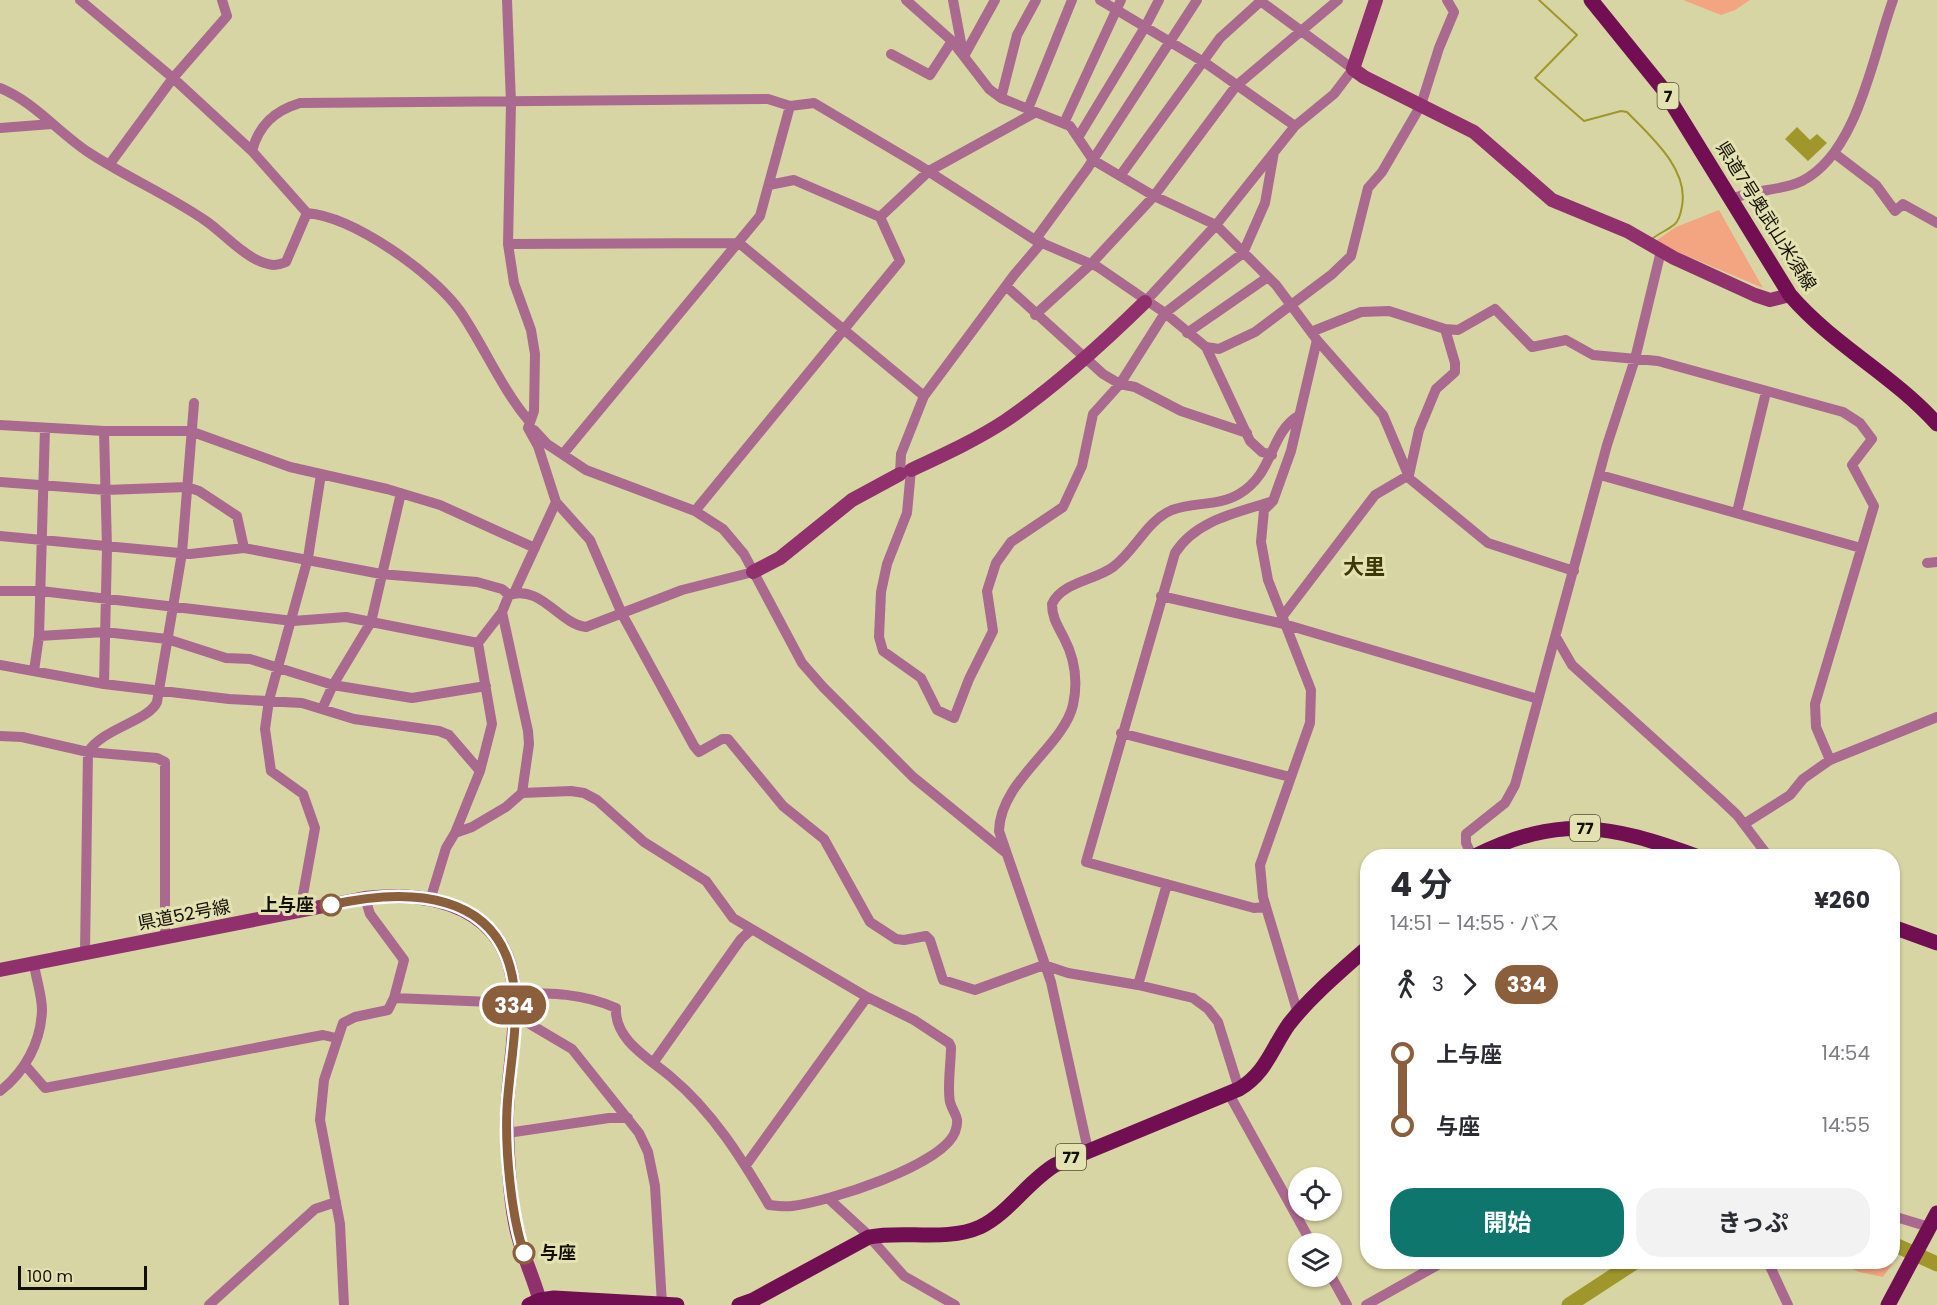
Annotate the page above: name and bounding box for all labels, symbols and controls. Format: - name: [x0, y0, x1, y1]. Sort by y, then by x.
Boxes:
- road number: 7: [1658, 83, 1678, 109]
- street label: 県道7号奥武山米須線: [1710, 136, 1823, 295]
- district label: 大里: [1343, 552, 1385, 581]
- road number: 77: [1570, 815, 1600, 841]
- text: 4 分: [1390, 861, 1452, 908]
- text: ¥260: [1814, 885, 1870, 916]
- place label: 上与座: [260, 892, 314, 917]
- street label: 県道52号線: [136, 893, 232, 936]
- marker: 上与座: [320, 894, 342, 916]
- text: 14:51 – 14:55 · バス: [1390, 909, 1560, 937]
- icon: walk: [1390, 968, 1423, 1001]
- icon: forward: [1453, 968, 1486, 1001]
- text: 3: [1432, 970, 1444, 998]
- text: 334: [1507, 970, 1546, 999]
- line badge: 334: [480, 986, 548, 1024]
- text: 334: [494, 991, 534, 1020]
- text: 上与座: [1436, 1039, 1502, 1070]
- text: 14:54: [1822, 1039, 1870, 1067]
- text: 与座: [1436, 1111, 1480, 1142]
- text: 14:55: [1822, 1111, 1870, 1139]
- road number: 77: [1056, 1144, 1086, 1170]
- map controls: [1288, 1167, 1342, 1287]
- button: locate: [1288, 1167, 1342, 1221]
- button: 開始: [1390, 1188, 1624, 1257]
- button: きっぷ: [1636, 1188, 1870, 1257]
- button: layers: [1288, 1233, 1342, 1287]
- place label: 与座: [540, 1240, 576, 1265]
- marker: 与座: [513, 1242, 535, 1264]
- scale bar: [18, 1263, 147, 1290]
- text: 100 m: [27, 1265, 73, 1288]

